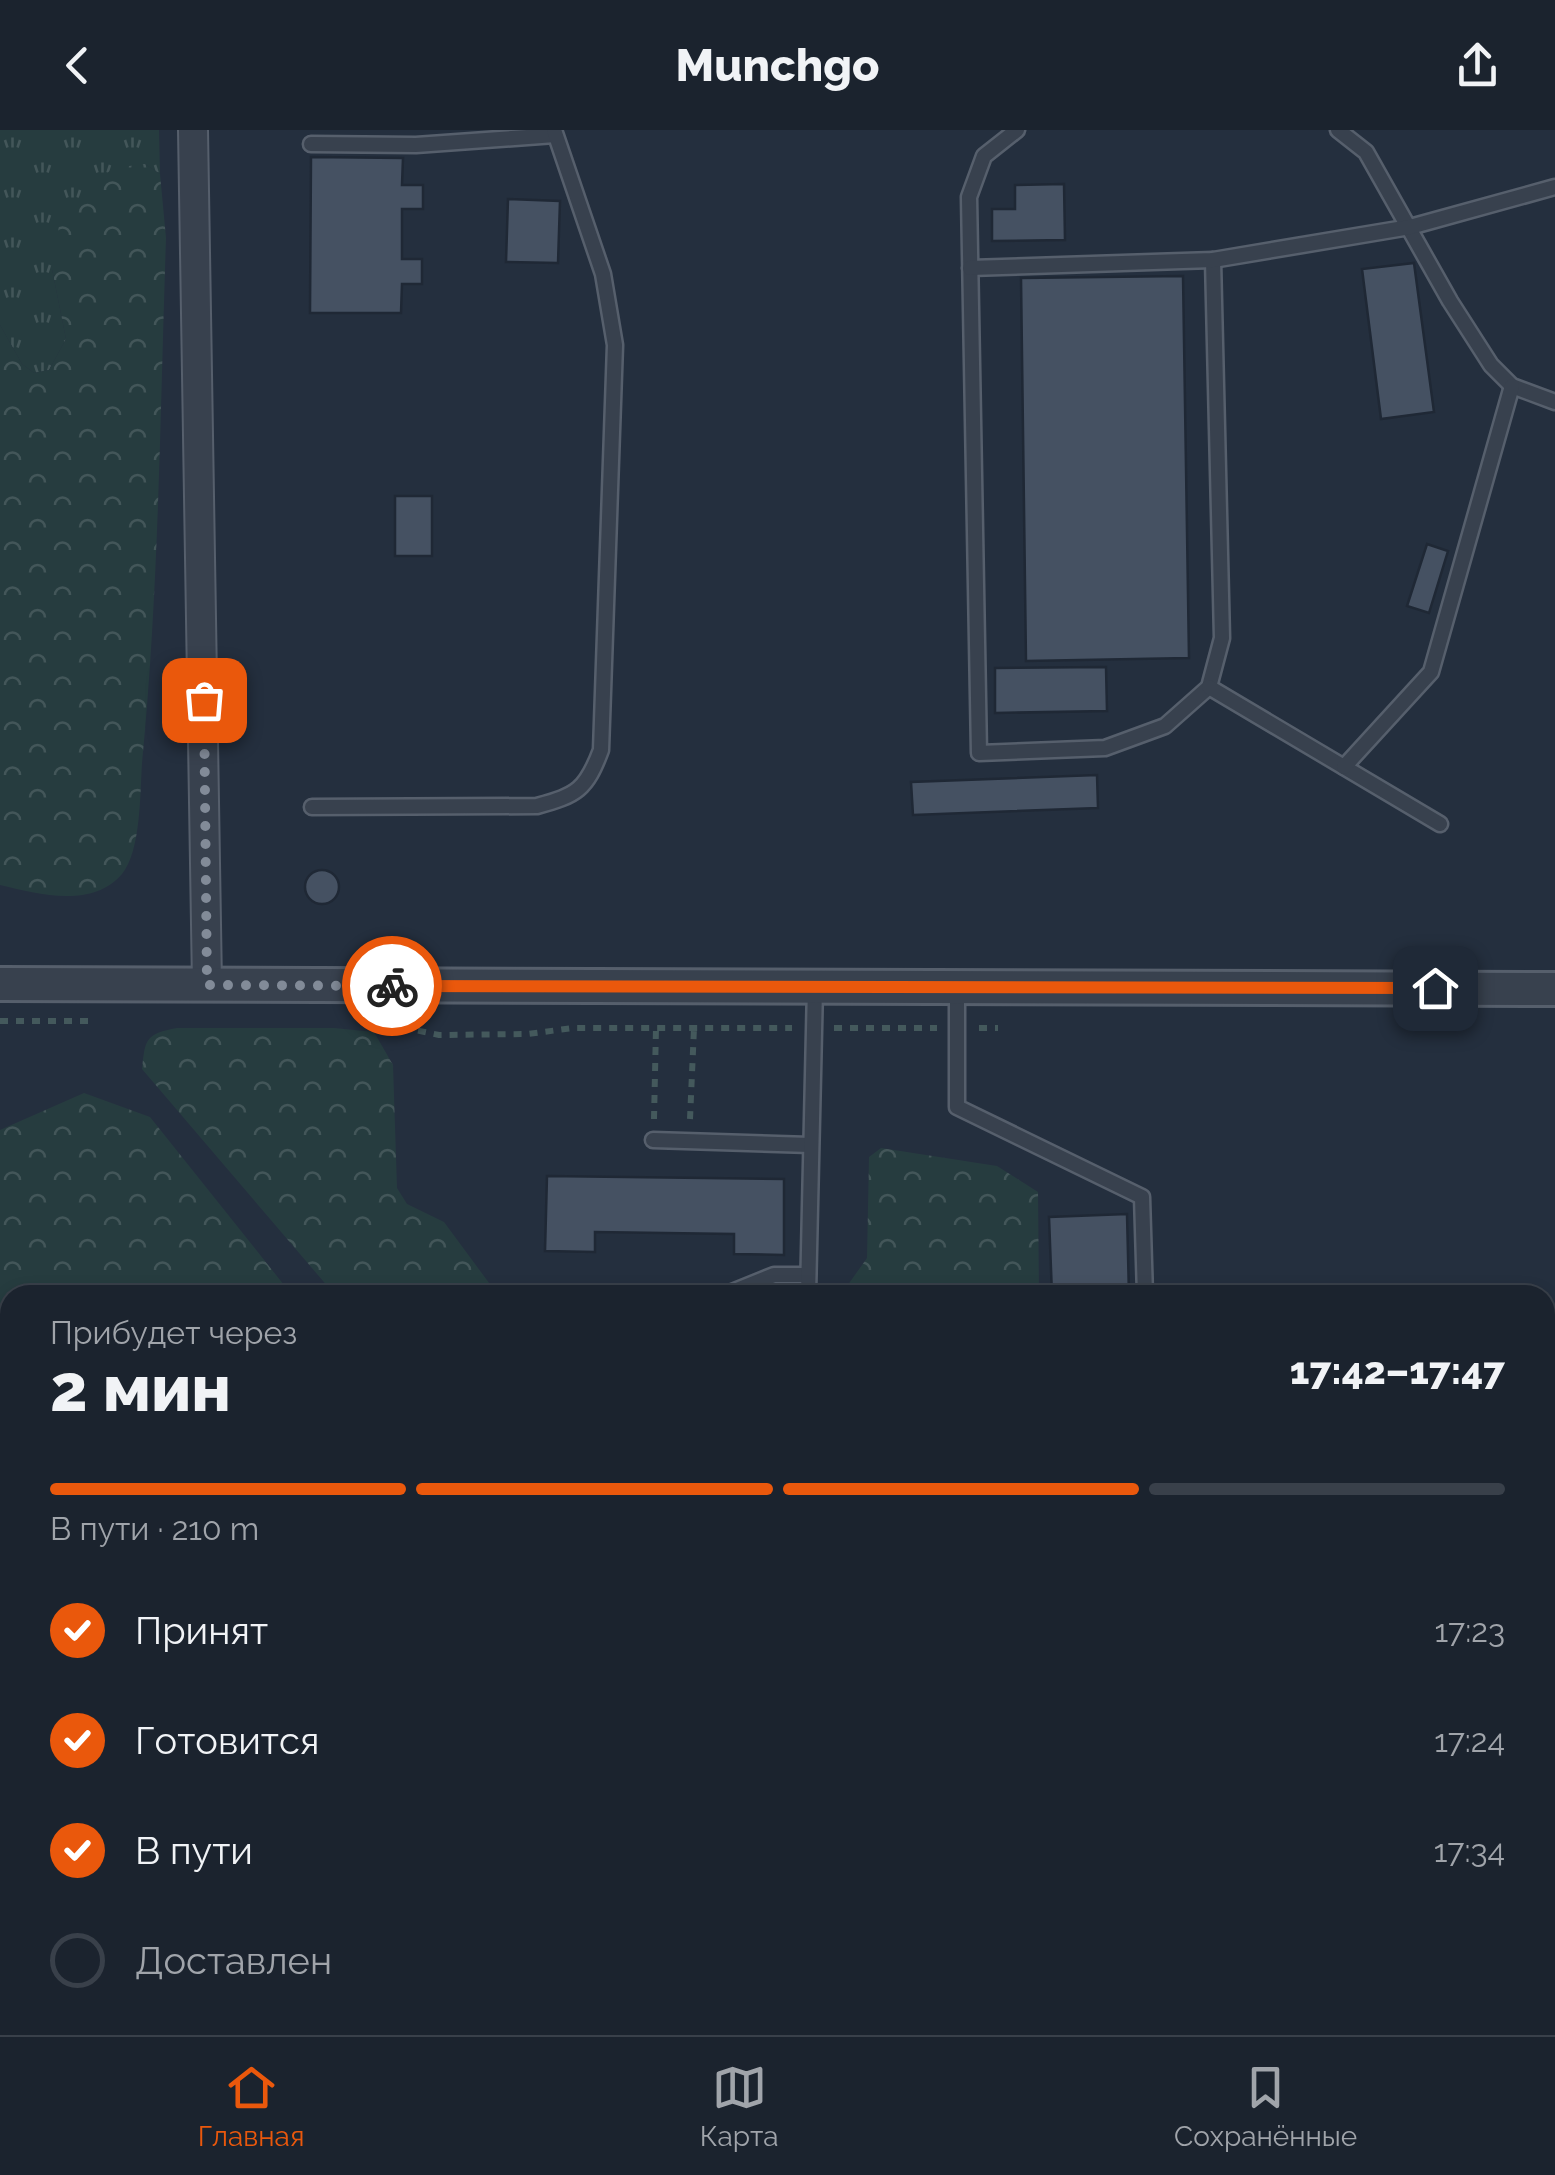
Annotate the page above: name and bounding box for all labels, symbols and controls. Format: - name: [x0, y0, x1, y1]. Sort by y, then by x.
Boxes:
- icon: back: [50, 38, 105, 93]
- icon: share: [1450, 38, 1505, 93]
- text: Munchgo: [676, 39, 879, 92]
- pin: [162, 658, 247, 743]
- icon: bag: [177, 673, 232, 728]
- courier: [342, 936, 442, 1036]
- pin: [1393, 946, 1478, 1031]
- icon: bike: [365, 959, 420, 1014]
- icon: home: [1408, 961, 1463, 1016]
- text: Прибудет через: [50, 1314, 297, 1351]
- text: 17:42–17:47: [1290, 1348, 1505, 1393]
- text: 2 мин: [50, 1350, 231, 1426]
- text: В пути · 210 m: [50, 1510, 259, 1547]
- icon: check: [50, 1603, 105, 1658]
- text: Принят: [135, 1608, 268, 1653]
- text: 17:23: [1435, 1612, 1505, 1649]
- icon: check: [50, 1713, 105, 1768]
- text: Готовится: [135, 1718, 319, 1763]
- text: 17:24: [1434, 1722, 1505, 1759]
- icon: check: [50, 1823, 105, 1878]
- text: В пути: [135, 1828, 253, 1873]
- text: 17:34: [1434, 1832, 1505, 1869]
- text: Доставлен: [135, 1938, 332, 1983]
- tab: Главная: [198, 2060, 304, 2153]
- tab: Карта: [700, 2060, 779, 2153]
- tab: Сохранённые: [1174, 2060, 1357, 2153]

